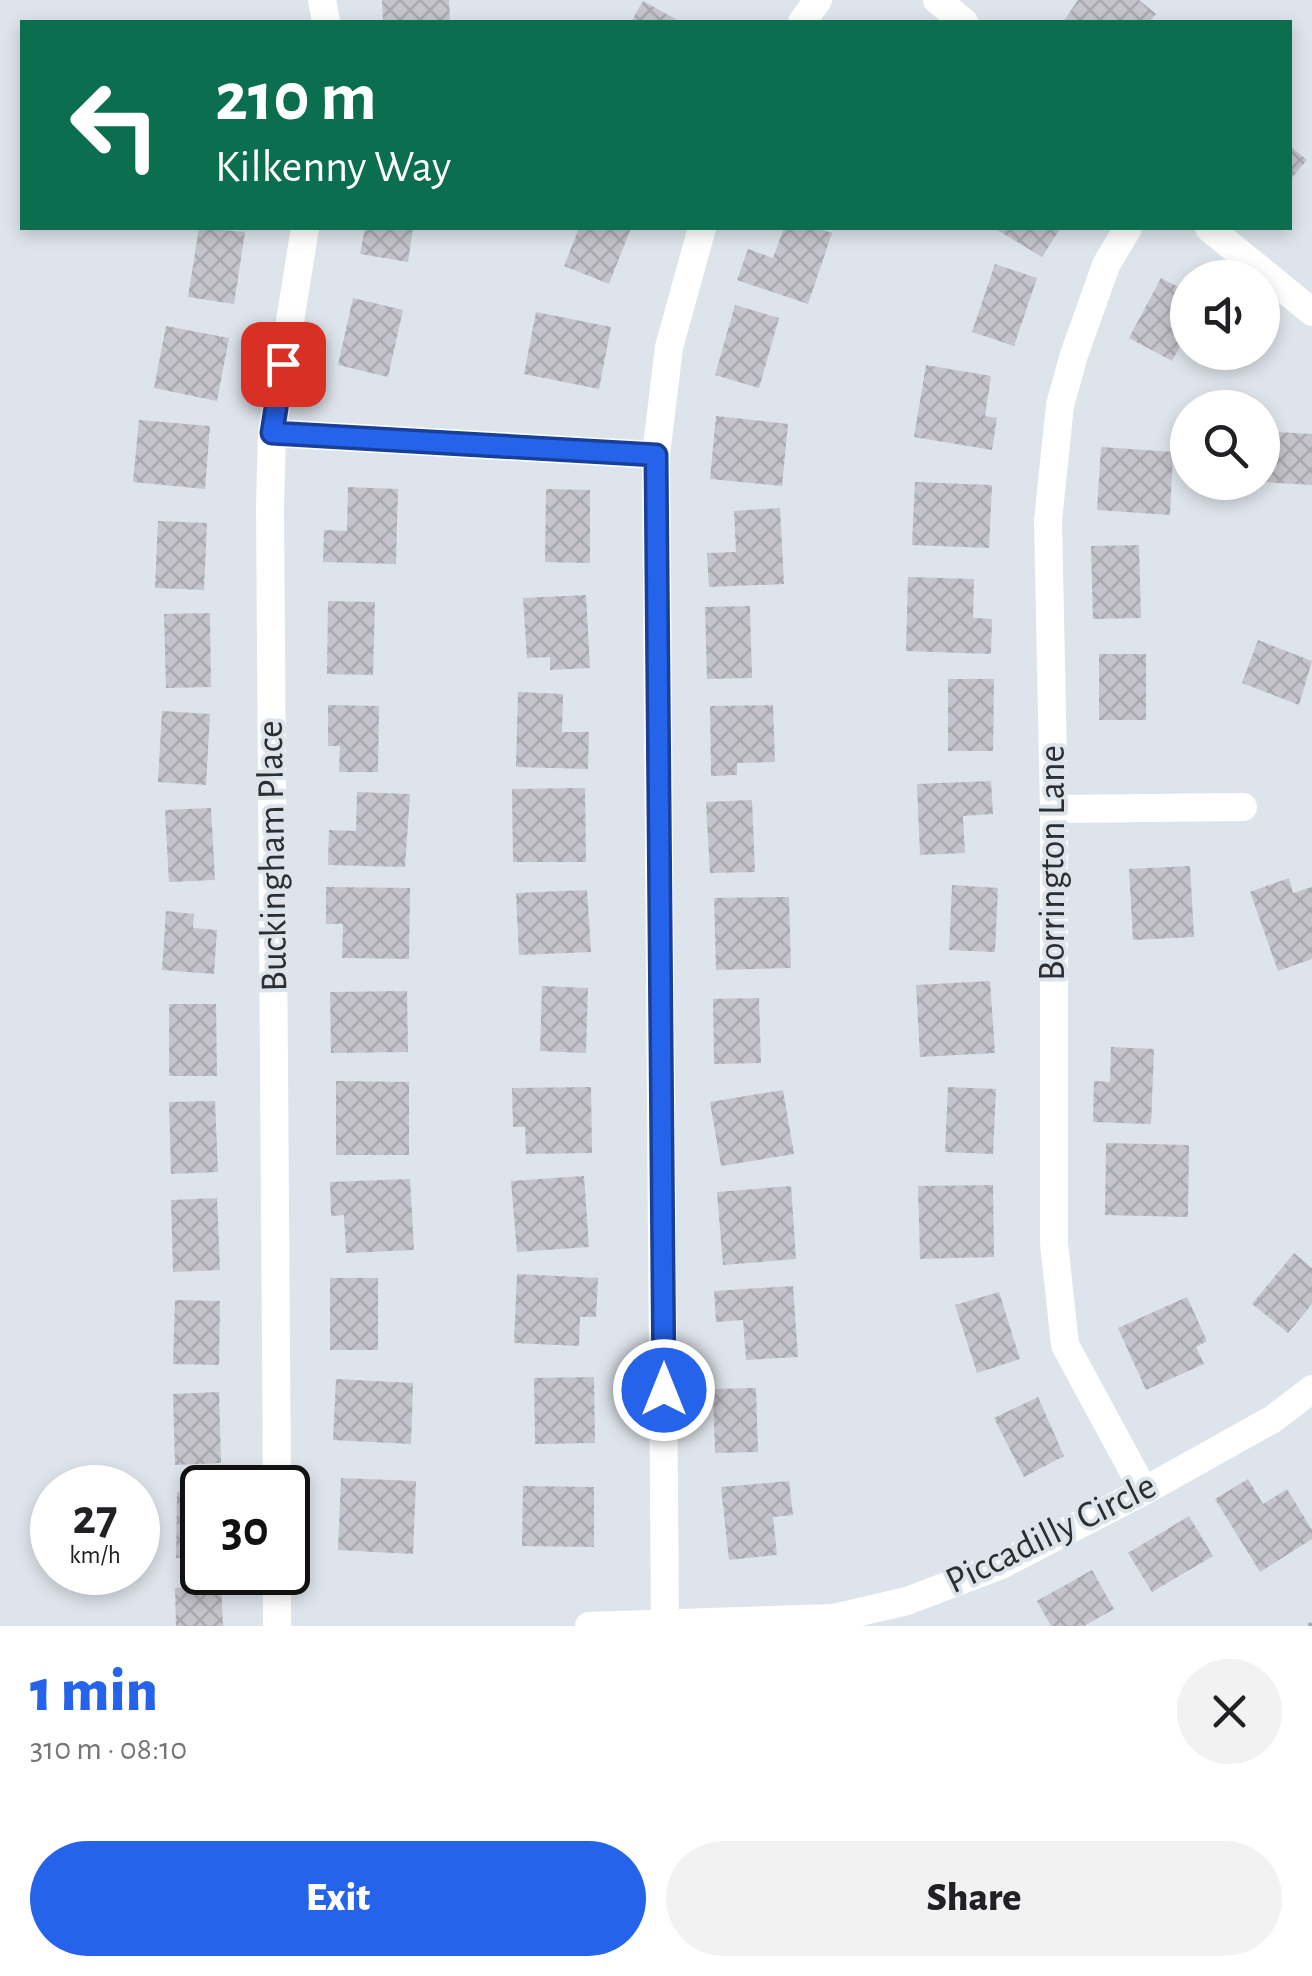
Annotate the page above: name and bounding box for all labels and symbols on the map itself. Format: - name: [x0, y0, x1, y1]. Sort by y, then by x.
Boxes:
- pin: [241, 322, 326, 407]
- street label: Buckingham Place: [252, 720, 294, 992]
- street label: Borrington Lane: [1034, 745, 1072, 981]
- position arrow: [612, 1338, 716, 1442]
- speed limit sign: 30: [180, 1465, 310, 1595]
- street label: Piccadilly Circle: [940, 1467, 1162, 1601]

